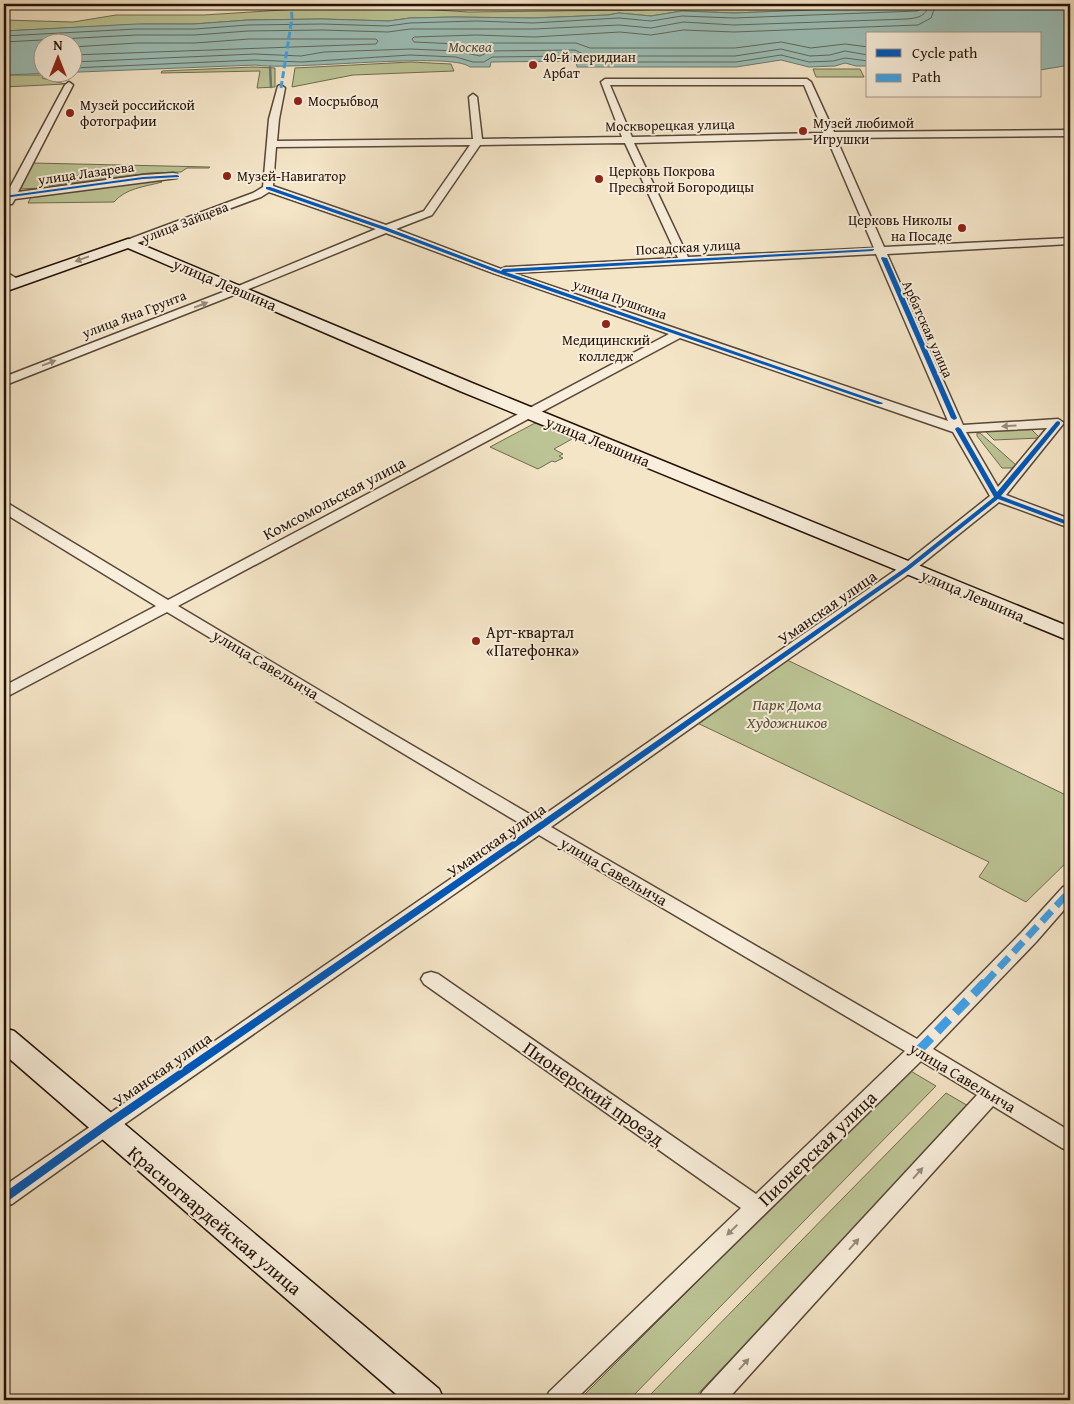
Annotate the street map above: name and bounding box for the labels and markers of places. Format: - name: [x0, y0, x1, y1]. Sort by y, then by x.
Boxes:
- place label: 40-й меридиан Арбат: [543, 47, 636, 83]
- marker: 40-й меридиан Арбат: [527, 59, 539, 71]
- place label: Мосрыбвод: [308, 91, 379, 111]
- place label: Музей российской фотографии: [80, 95, 195, 131]
- marker: Мосрыбвод: [292, 95, 304, 107]
- marker: Музей российской фотографии: [64, 107, 76, 119]
- place label: Музей любимой Игрушки: [813, 113, 914, 149]
- marker: Музей любимой Игрушки: [797, 125, 809, 137]
- place label: Церковь Покрова Пресвятой Богородицы: [609, 161, 754, 197]
- place label: Музей-Навигатор: [237, 166, 347, 186]
- marker: Музей-Навигатор: [221, 170, 233, 182]
- marker: Церковь Покрова Пресвятой Богородицы: [593, 173, 605, 185]
- place label: Церковь Николы на Посаде: [848, 210, 952, 246]
- marker: Церковь Николы на Посаде: [956, 222, 968, 234]
- marker: Медицинский колледж: [600, 318, 612, 330]
- place label: Медицинский колледж: [562, 330, 650, 366]
- place label: Арт-квартал «Патефонка»: [486, 620, 579, 662]
- marker: Арт-квартал «Патефонка»: [470, 635, 482, 647]

